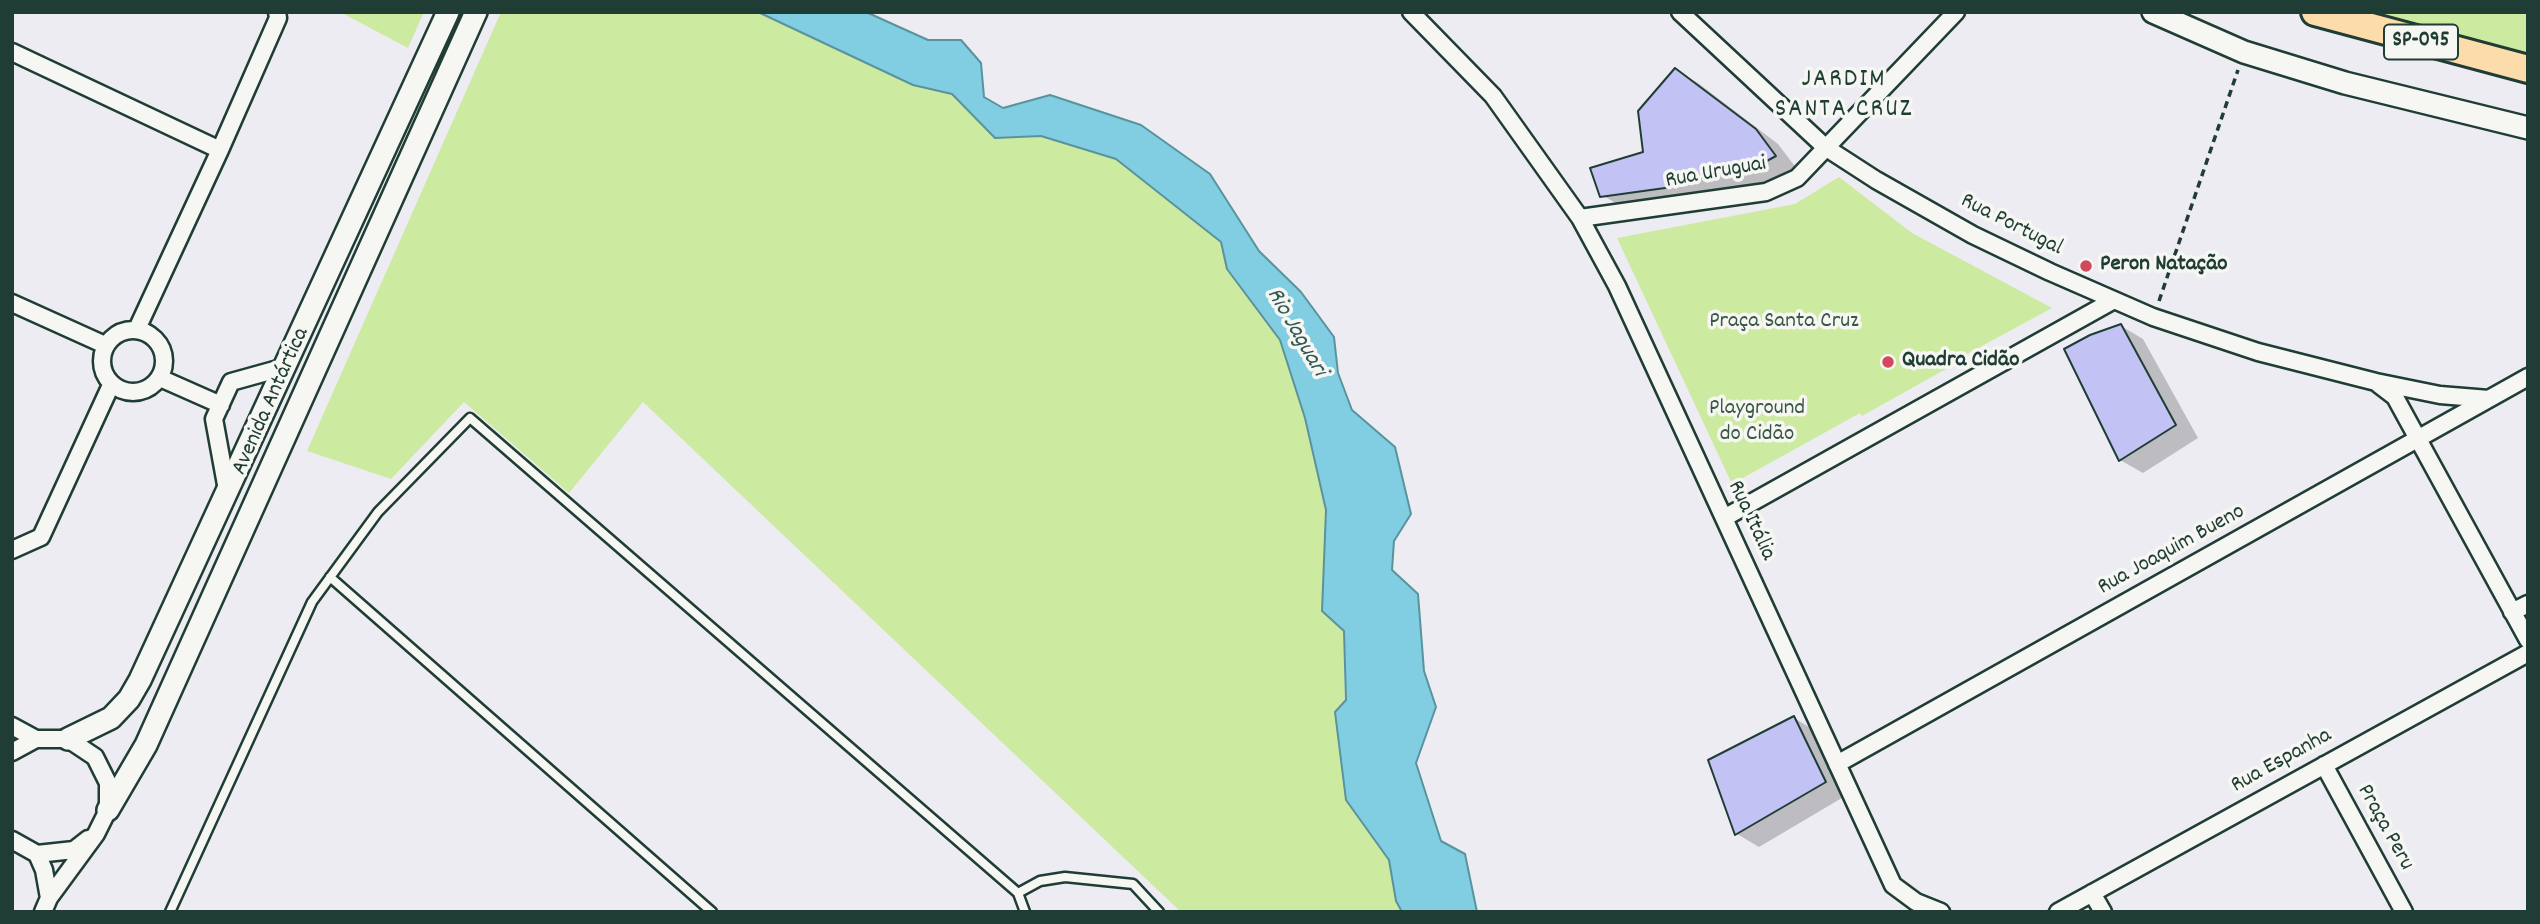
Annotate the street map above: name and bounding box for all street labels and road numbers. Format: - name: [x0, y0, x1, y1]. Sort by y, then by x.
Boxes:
- road number: SP-095: [2384, 24, 2458, 60]
- street label: Rua Uruguai: [1664, 152, 1768, 196]
- street label: Rua Portugal: [1955, 188, 2067, 264]
- street label: Avenida Antártica: [227, 324, 317, 480]
- street label: Rua Itália: [1720, 477, 1780, 565]
- street label: Rua Joaquim Bueno: [2094, 499, 2250, 603]
- street label: Rua Espanha: [2227, 723, 2337, 801]
- street label: Praça Peru: [2349, 780, 2419, 876]

